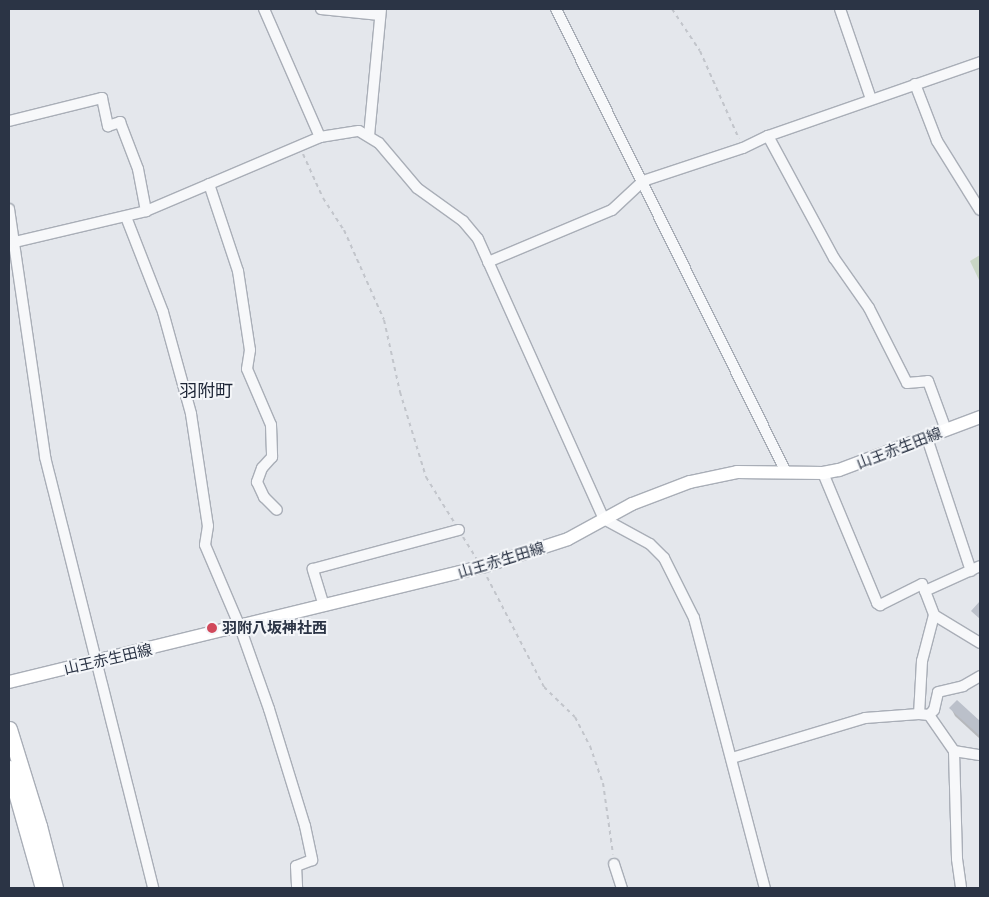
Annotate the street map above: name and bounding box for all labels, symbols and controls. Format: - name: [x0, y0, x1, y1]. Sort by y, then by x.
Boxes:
- district label: 羽附町: [179, 379, 233, 401]
- street label: 山王赤生田線: [854, 423, 944, 473]
- street label: 山王赤生田線: [455, 538, 547, 582]
- place label: 羽附八坂神社西: [222, 619, 327, 637]
- marker: 羽附八坂神社西: [206, 622, 218, 634]
- street label: 山王赤生田線: [62, 640, 154, 678]

